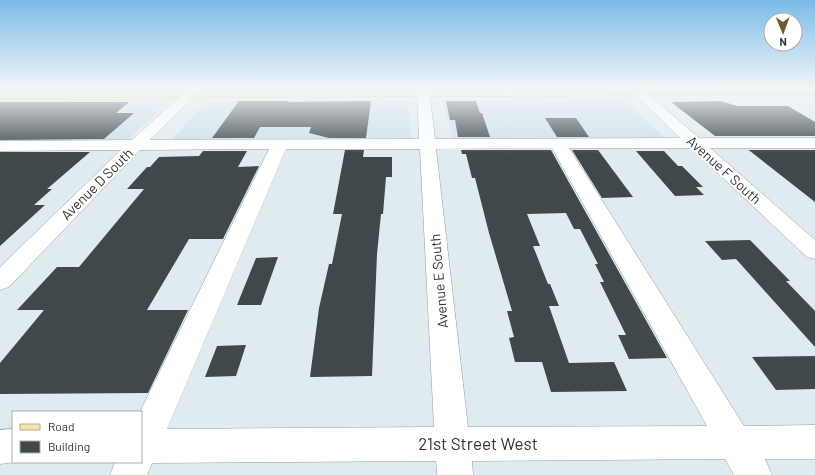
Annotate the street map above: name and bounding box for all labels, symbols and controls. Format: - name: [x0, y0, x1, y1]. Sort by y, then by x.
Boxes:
- north arrow: [763, 12, 803, 52]
- text: N: [779, 36, 787, 49]
- street label: Avenue F South: [684, 132, 765, 207]
- street label: Avenue D South: [57, 144, 136, 223]
- street label: Avenue E South: [426, 233, 451, 329]
- legend: [12, 411, 142, 463]
- text: Road: [48, 419, 75, 433]
- street label: 21st Street West: [418, 433, 538, 453]
- text: Building: [48, 439, 90, 453]

